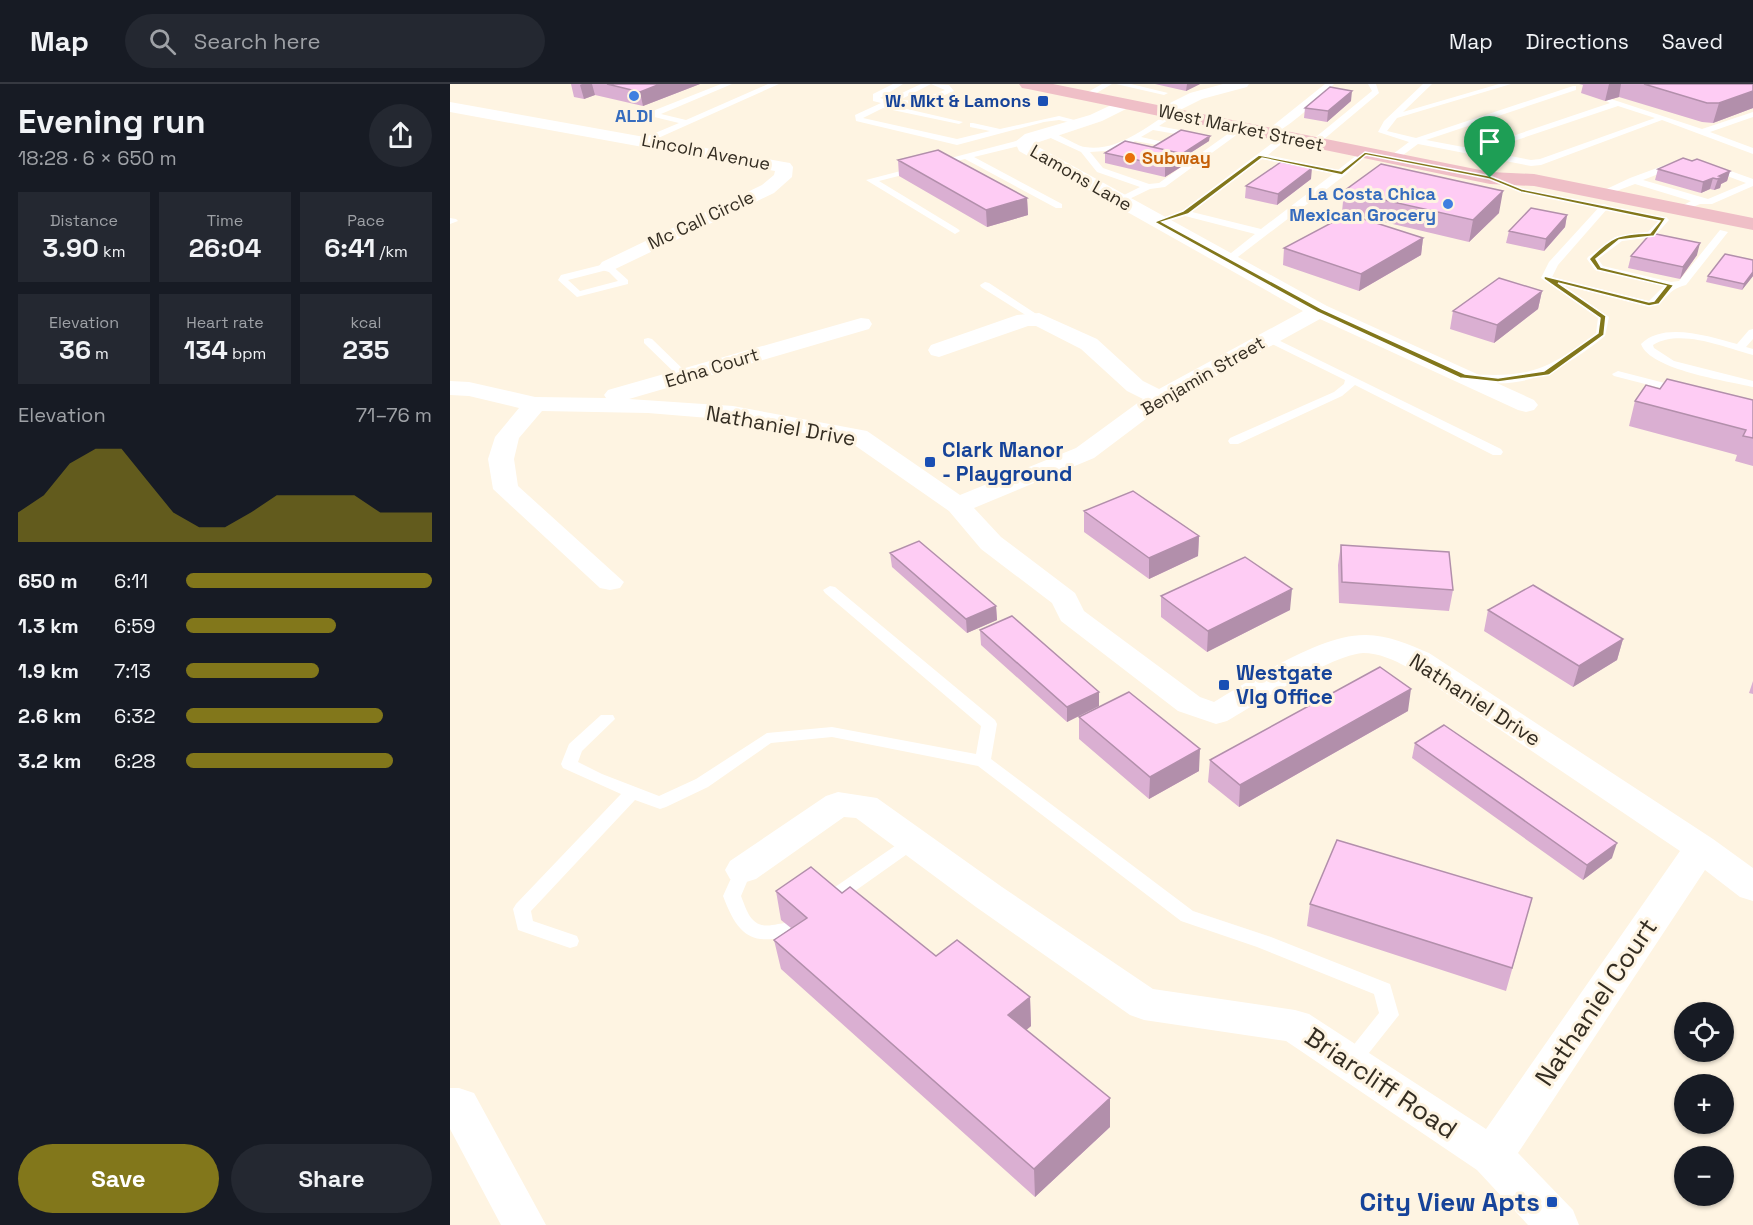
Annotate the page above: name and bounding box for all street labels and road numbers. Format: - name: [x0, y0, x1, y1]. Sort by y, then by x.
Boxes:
- street label: West Market Street: [1156, 99, 1326, 156]
- street label: Lincoln Avenue: [640, 128, 772, 175]
- street label: Lamons Lane: [1026, 139, 1136, 216]
- street label: Mc Call Circle: [644, 185, 758, 254]
- street label: Benjamin Street: [1137, 331, 1269, 420]
- street label: Edna Court: [662, 342, 761, 393]
- street label: Nathaniel Drive: [704, 399, 858, 452]
- street label: Nathaniel Drive: [1404, 647, 1546, 752]
- street label: Nathaniel Court: [1527, 911, 1665, 1093]
- street label: Briarcliff Road: [1298, 1020, 1464, 1146]

